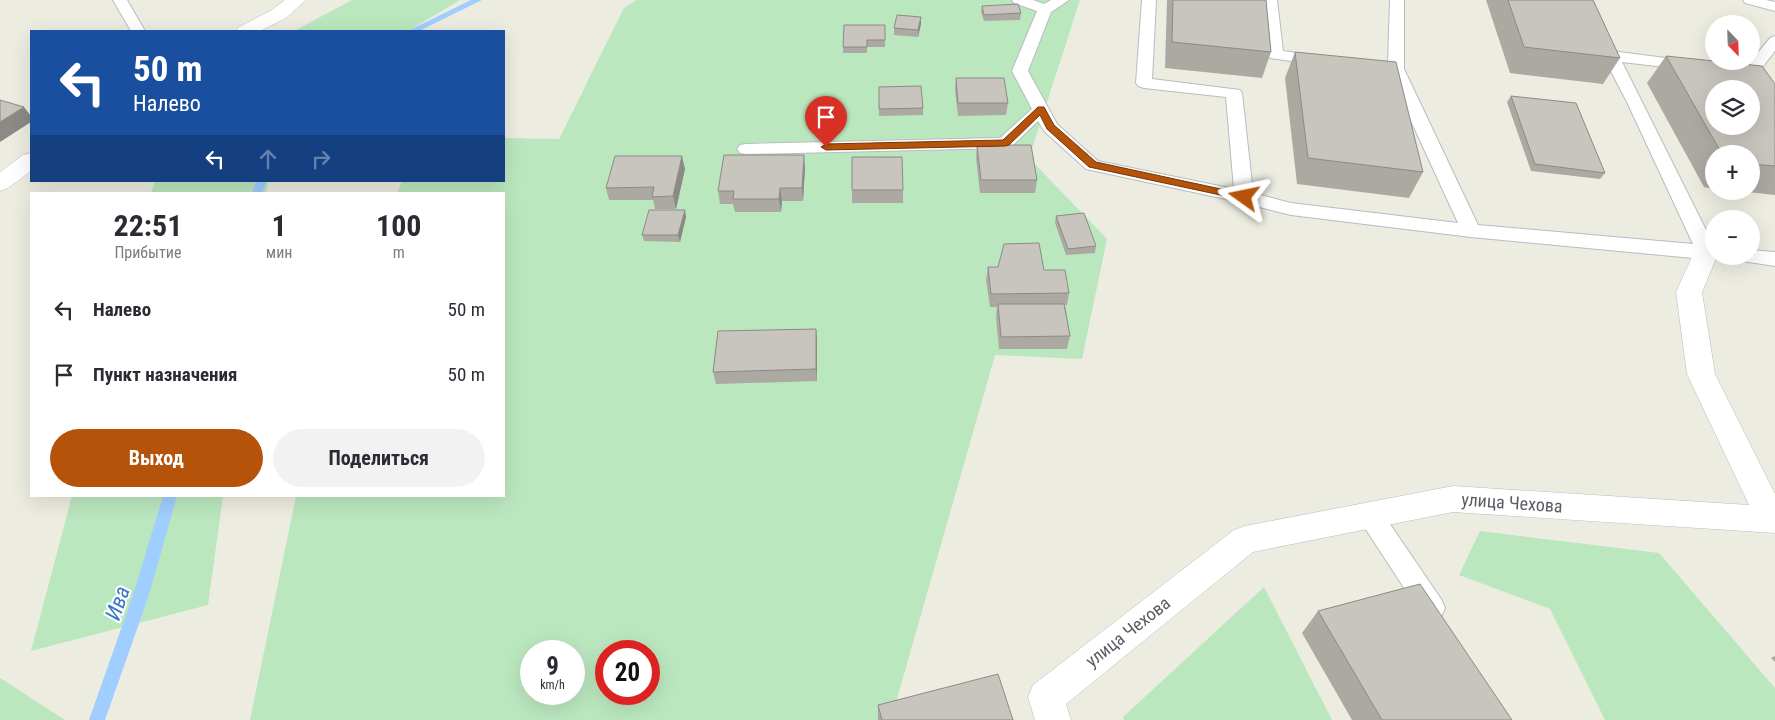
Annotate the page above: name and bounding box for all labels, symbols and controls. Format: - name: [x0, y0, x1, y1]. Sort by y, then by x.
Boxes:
- north arrow: [1705, 15, 1760, 70]
- map controls: [1705, 15, 1760, 265]
- text: 50 m: [133, 49, 202, 90]
- icon: left: [50, 50, 115, 115]
- button: layers: [1705, 80, 1760, 135]
- text: Налево: [133, 91, 201, 116]
- pin: [805, 96, 847, 147]
- icon: arrive: [812, 103, 840, 131]
- icon: left: [201, 145, 229, 173]
- icon: ahead: [254, 145, 282, 173]
- icon: right: [307, 145, 335, 173]
- button: +: [1705, 145, 1760, 200]
- position arrow: [1217, 170, 1269, 222]
- text: 22:51: [114, 208, 182, 243]
- text: 1: [272, 208, 287, 243]
- text: 100: [376, 208, 421, 243]
- button: −: [1705, 210, 1760, 265]
- text: Прибытие: [114, 243, 181, 262]
- text: мин: [266, 243, 292, 262]
- text: m: [393, 243, 405, 262]
- icon: left: [50, 296, 78, 324]
- text: Налево: [93, 298, 151, 321]
- text: 50 m: [448, 298, 485, 321]
- icon: arrive: [50, 361, 78, 389]
- text: Пункт назначения: [93, 363, 237, 386]
- text: 50 m: [448, 363, 485, 386]
- button: Выход: [50, 429, 263, 487]
- button: Поделиться: [273, 429, 485, 487]
- street label: улица Чехова: [1461, 488, 1563, 517]
- water label: Ива: [100, 583, 135, 623]
- street label: улица Чехова: [1081, 592, 1174, 671]
- speed limit sign: 20: [595, 640, 660, 705]
- text: 9: [546, 652, 559, 681]
- text: km/h: [540, 678, 565, 692]

